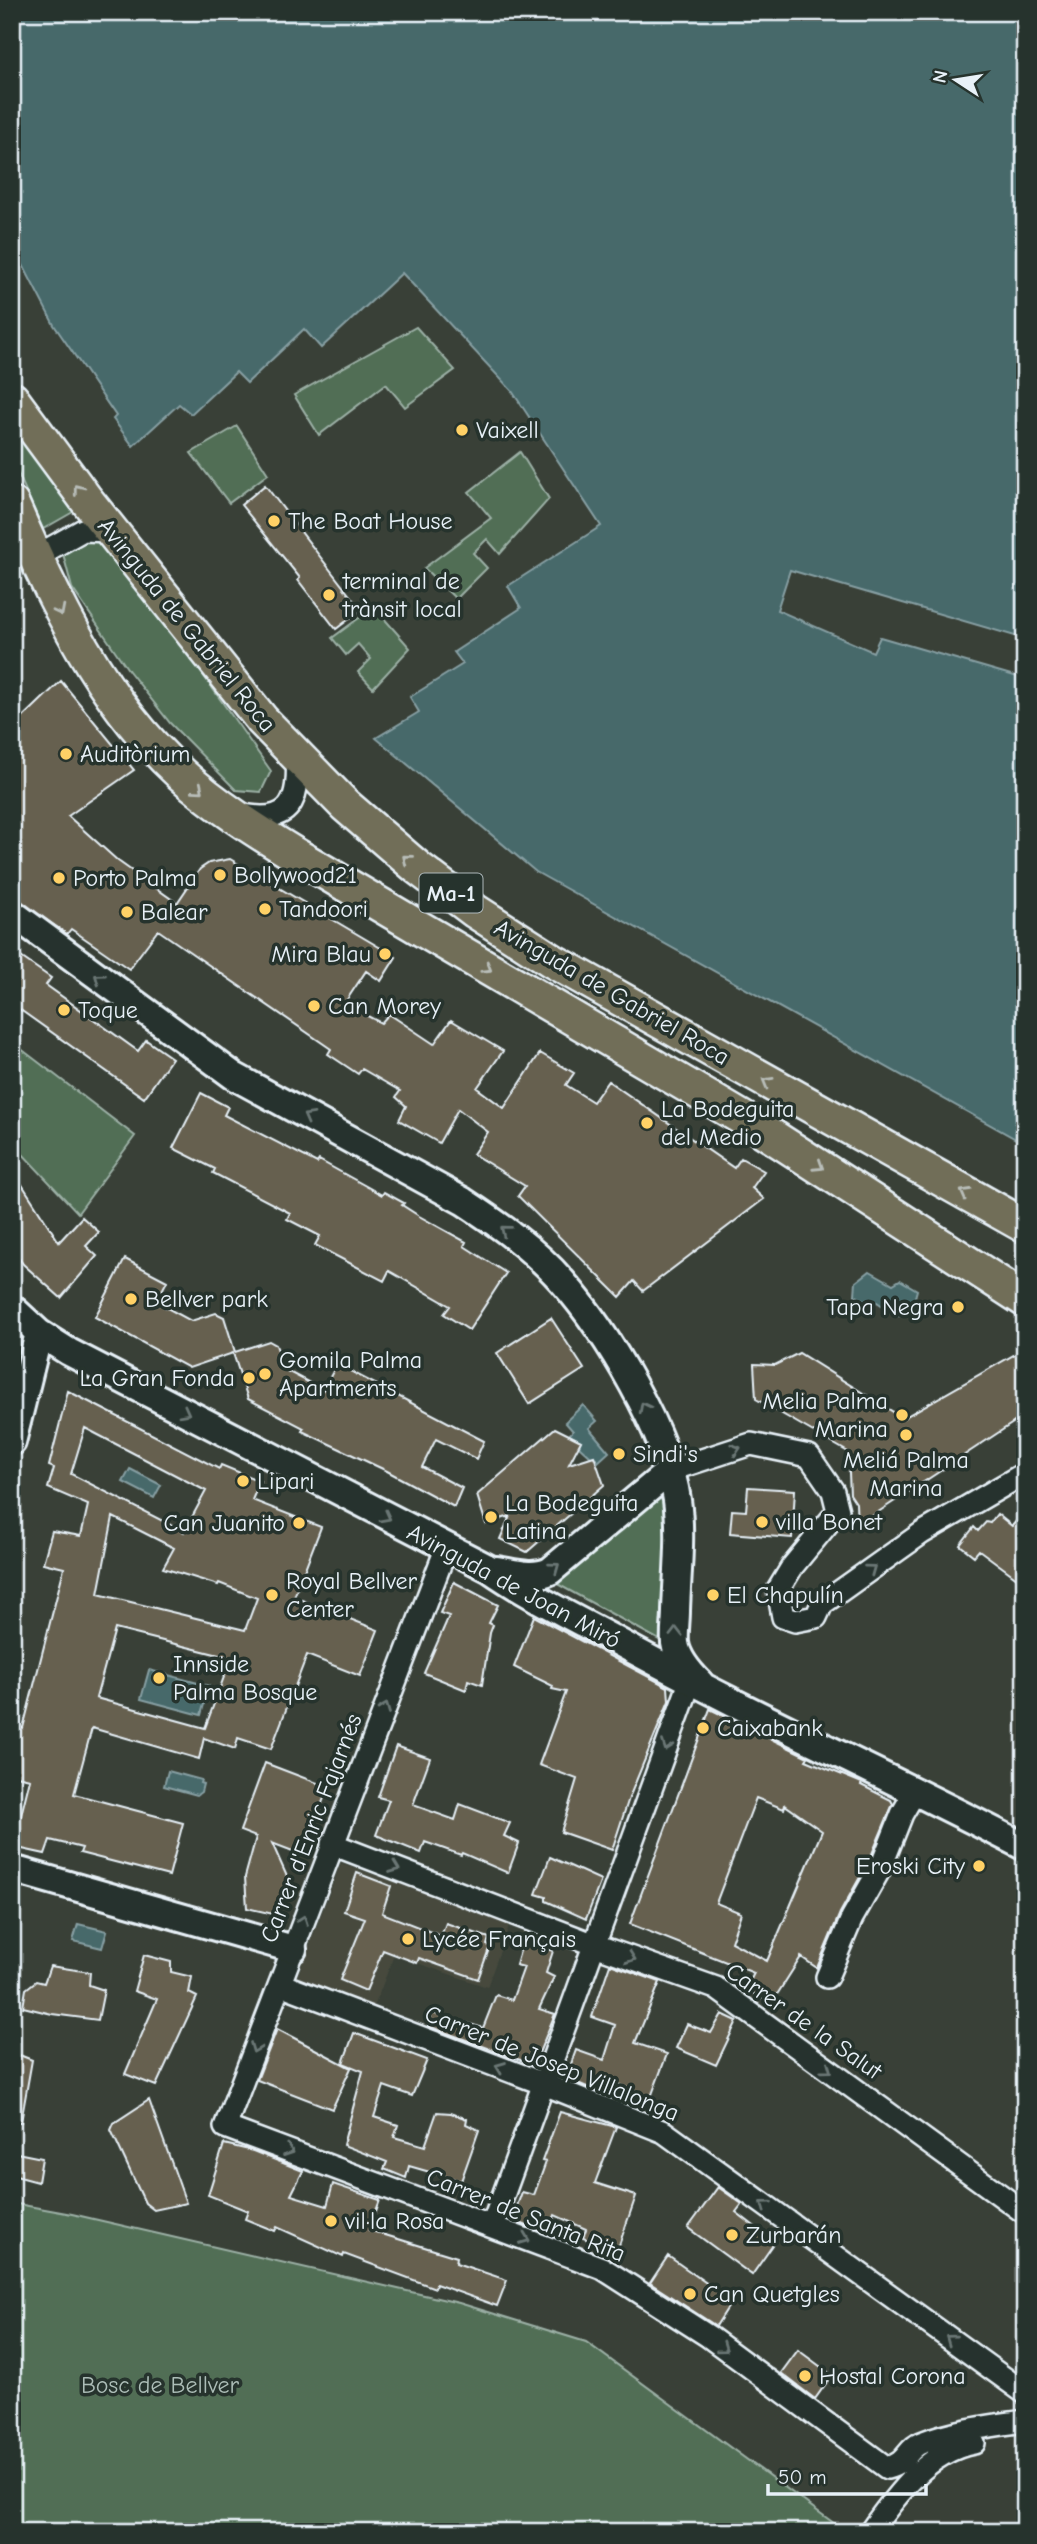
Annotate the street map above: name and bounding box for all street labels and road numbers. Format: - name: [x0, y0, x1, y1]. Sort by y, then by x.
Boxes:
- street label: Avinguda de Gabriel Roca: [92, 512, 282, 738]
- road number: Ma-1: [420, 874, 482, 912]
- street label: Avinguda de Gabriel Roca: [489, 913, 735, 1071]
- street label: Avinguda de Joan Miró: [402, 1518, 626, 1654]
- street label: Carrer d'Enric Fajarnés: [254, 1710, 368, 1946]
- street label: Carrer de la Salut: [721, 1957, 888, 2086]
- street label: Carrer de Josep Villalonga: [421, 1999, 683, 2127]
- street label: Carrer de Santa Rita: [423, 2162, 629, 2268]

